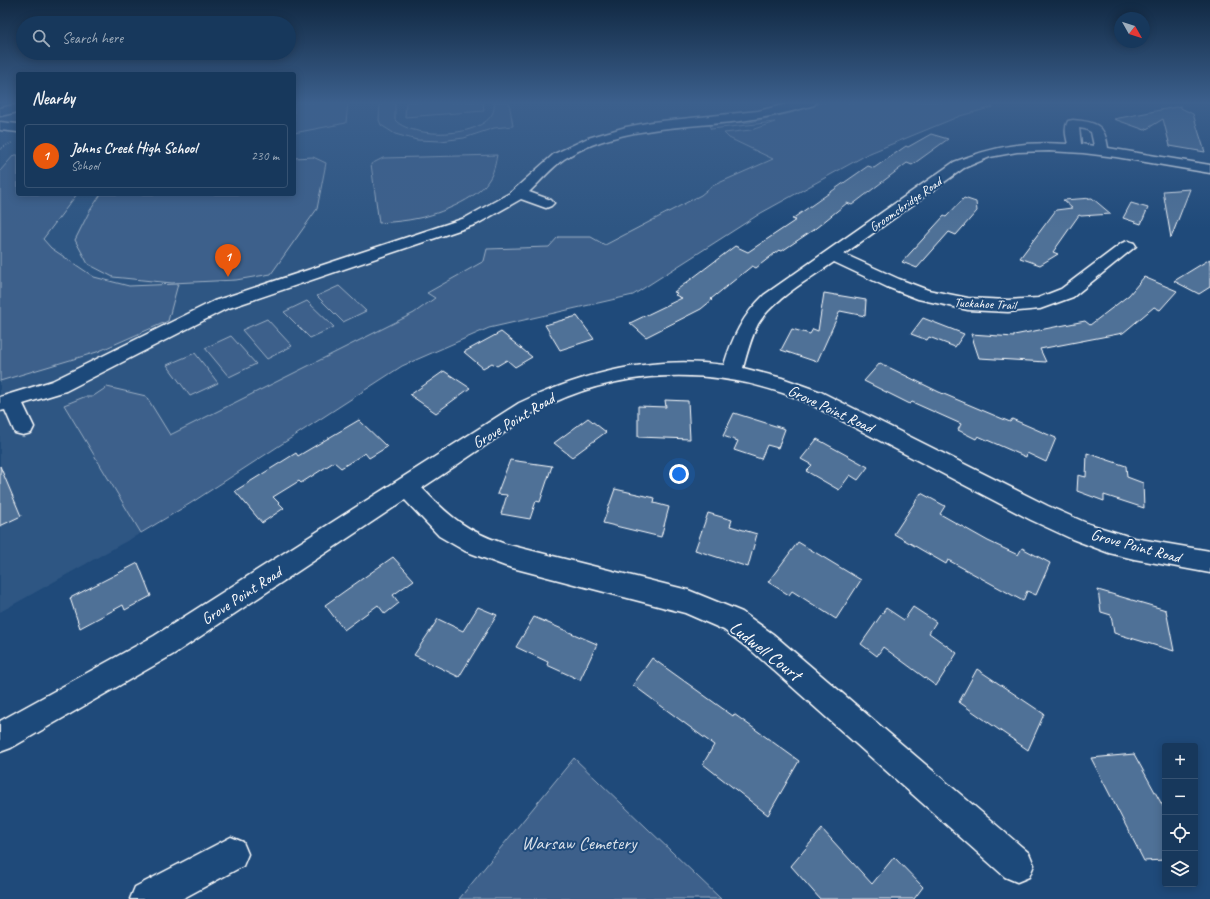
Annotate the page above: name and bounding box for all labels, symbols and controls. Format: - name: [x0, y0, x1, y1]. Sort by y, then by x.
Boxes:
- north arrow: [1114, 12, 1150, 48]
- search box: [16, 16, 296, 60]
- icon: search: [30, 27, 52, 49]
- text: Search here: [62, 29, 123, 48]
- text: Nearby: [32, 88, 75, 109]
- text: Johns Creek High School: [71, 139, 197, 158]
- text: 1: [43, 148, 49, 164]
- text: 230 m: [251, 148, 279, 164]
- text: School: [71, 158, 99, 174]
- street label: Groomsbridge Road: [866, 173, 946, 236]
- pin: 1: [215, 244, 241, 277]
- street label: Tuckahoe Trail: [954, 294, 1019, 314]
- street label: Grove Point Road: [785, 380, 879, 439]
- street label: Grove Point Road: [469, 387, 560, 453]
- your location: [669, 464, 689, 484]
- street label: Grove Point Road: [1089, 524, 1185, 568]
- street label: Grove Point Road: [197, 561, 288, 629]
- street label: Ludwell Court: [725, 615, 808, 688]
- map controls: [1162, 743, 1198, 887]
- button: +: [1162, 743, 1198, 779]
- button: −: [1162, 779, 1198, 815]
- button: locate: [1162, 815, 1198, 851]
- park label: Warsaw Cemetery: [521, 831, 638, 855]
- button: layers: [1162, 851, 1198, 887]

